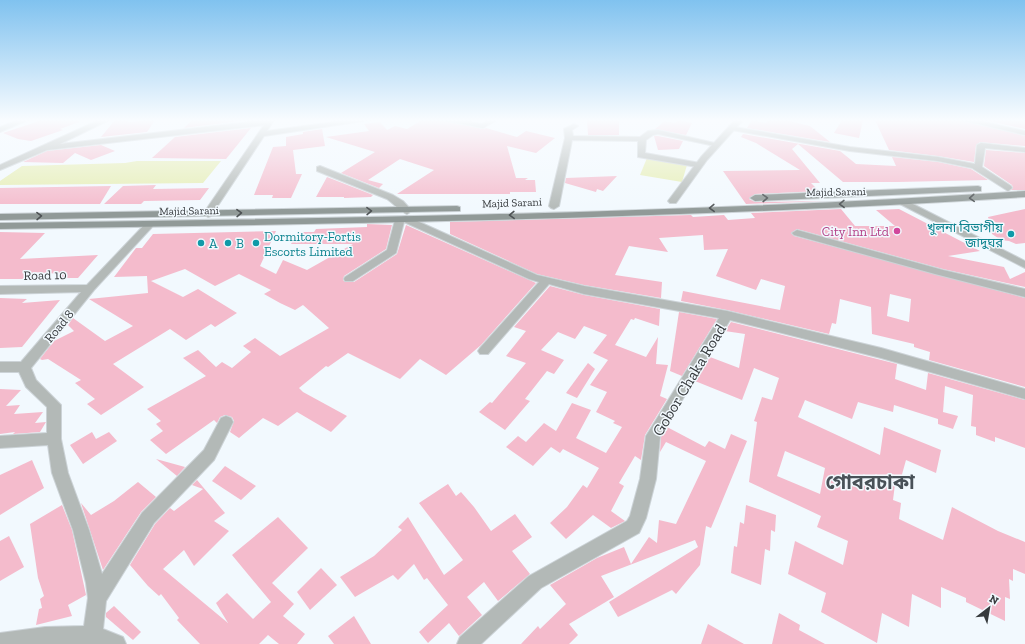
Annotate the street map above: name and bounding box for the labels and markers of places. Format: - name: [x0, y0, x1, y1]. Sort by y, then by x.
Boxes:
- place label: খুলনা বিভাগীয় জাদুঘর: [927, 220, 1004, 250]
- place label: City Inn Ltd: [822, 224, 889, 239]
- marker: City Inn Ltd: [892, 226, 902, 236]
- place label: Dormitory-Fortis Escorts Limited: [264, 229, 361, 259]
- marker: খুলনা বিভাগীয় জাদুঘর: [1006, 229, 1016, 239]
- place label: A: [209, 236, 218, 251]
- place label: B: [236, 236, 244, 251]
- marker: A: [196, 238, 206, 248]
- marker: B: [223, 238, 233, 248]
- marker: Dormitory-Fortis Escorts Limited: [251, 238, 261, 248]

